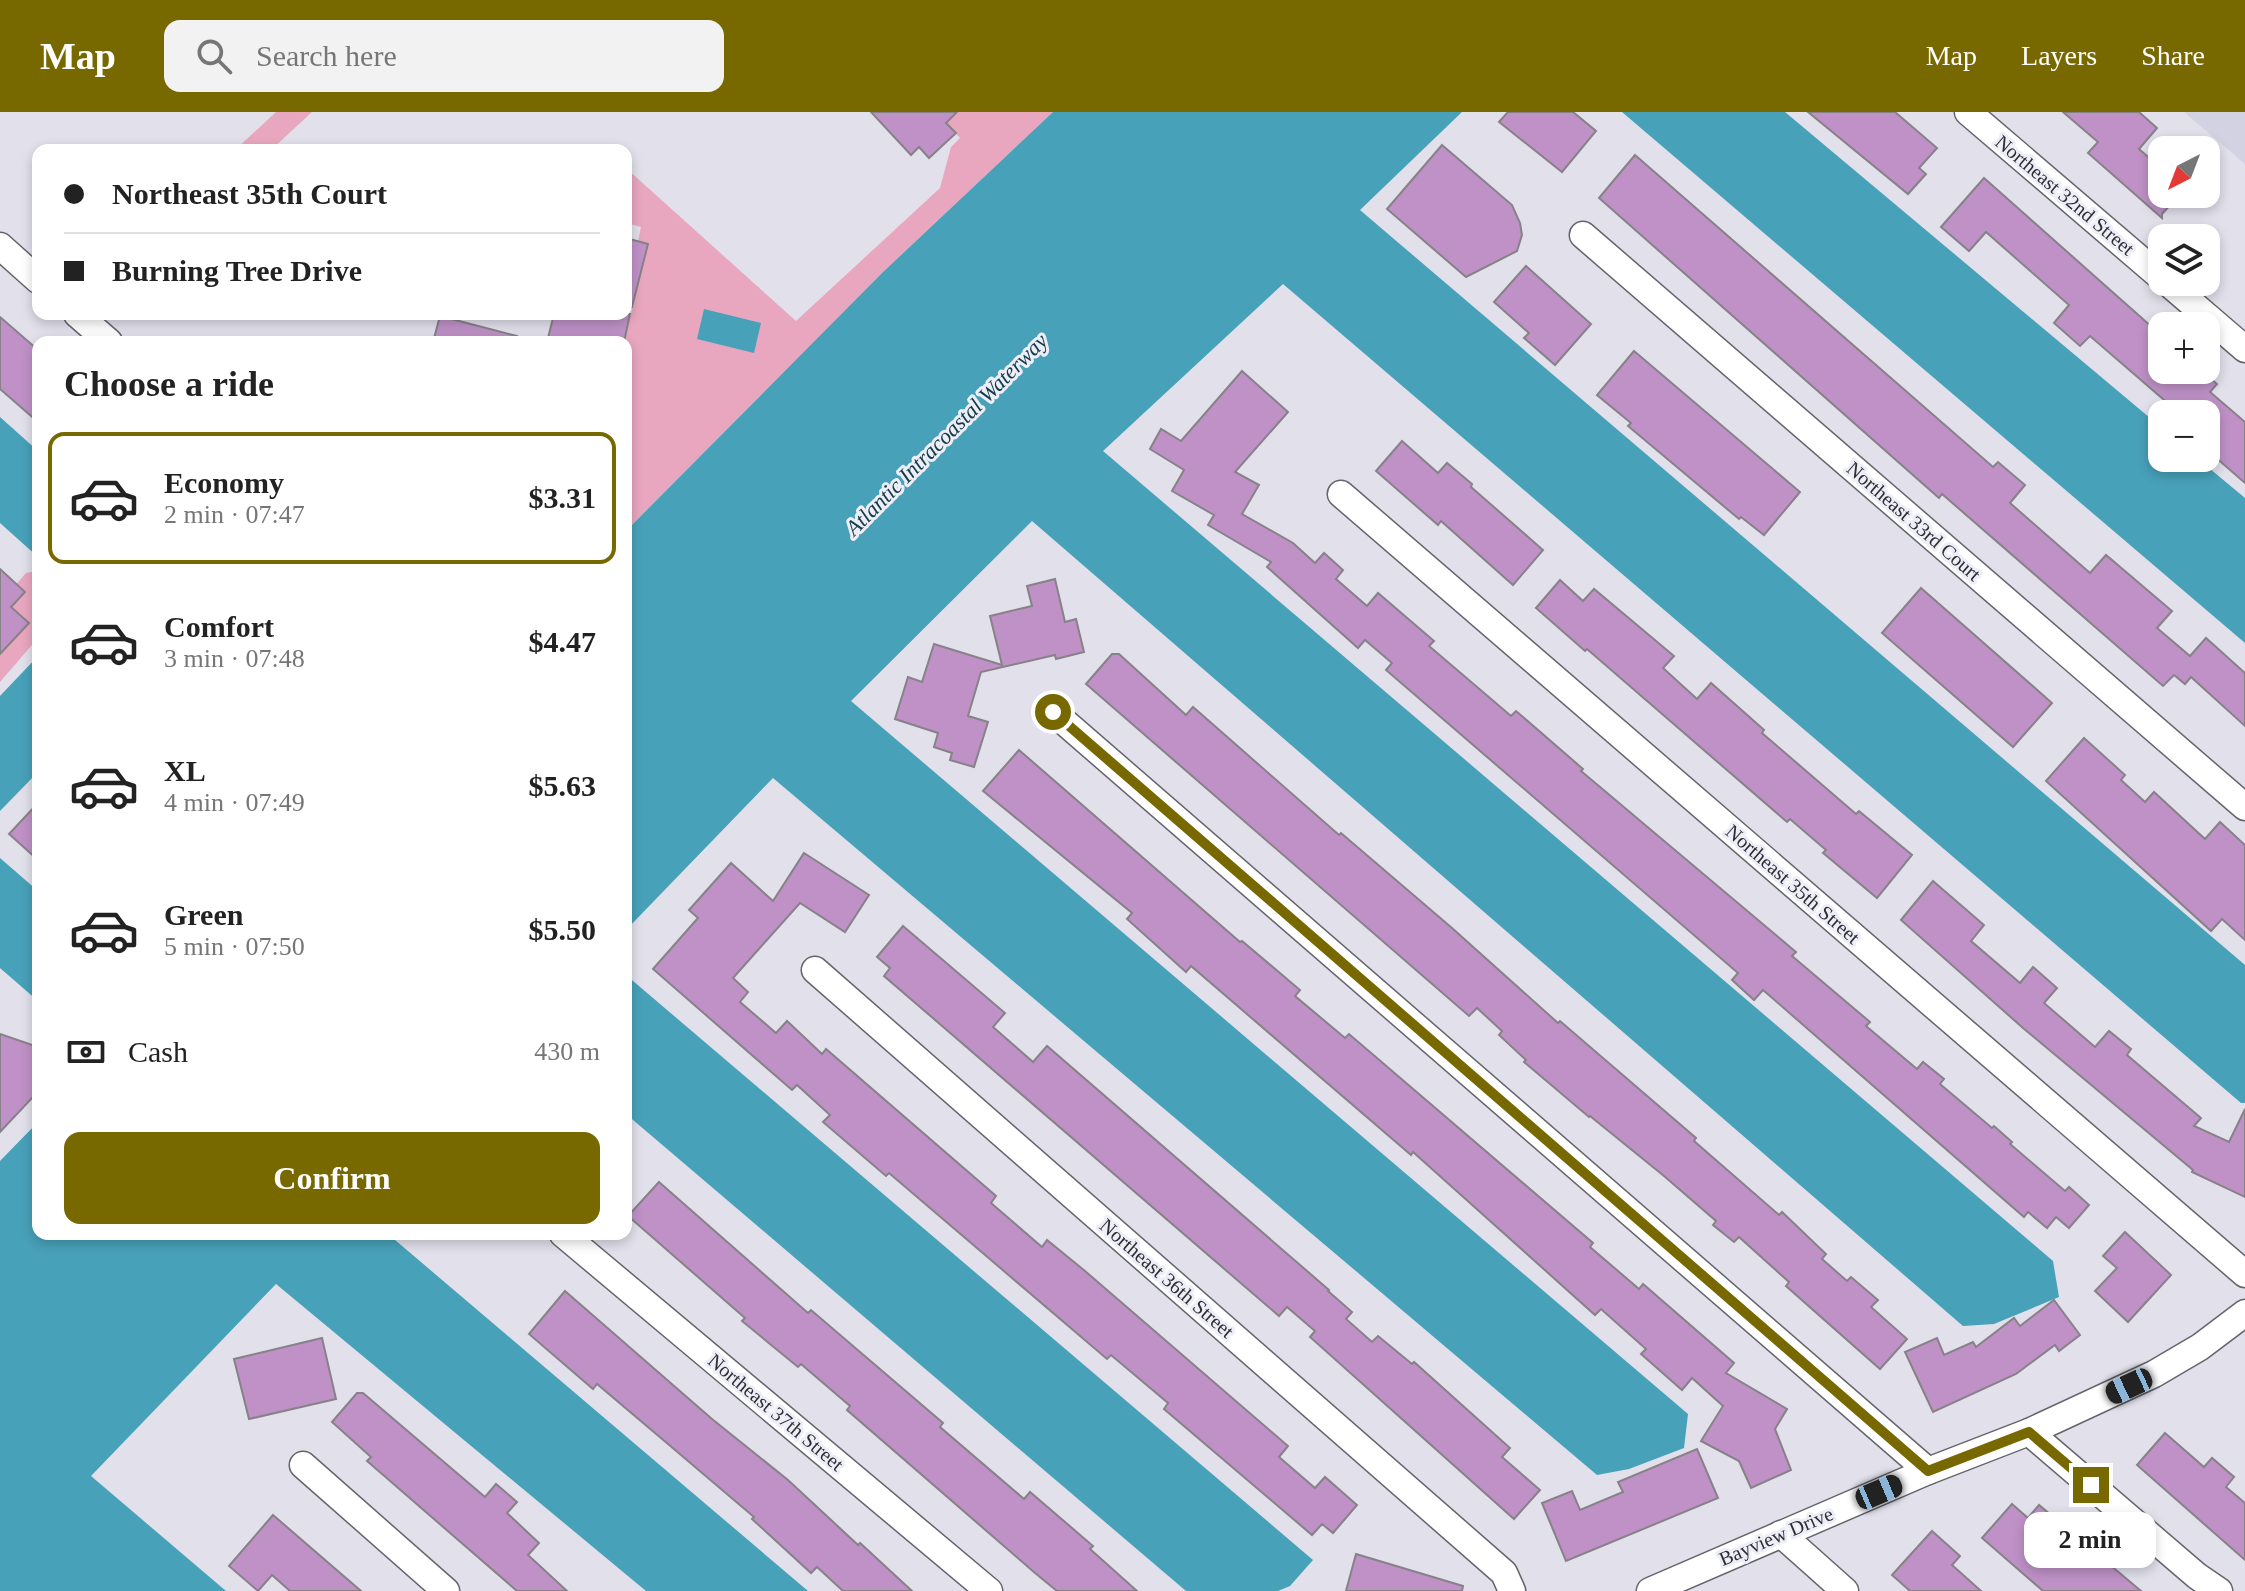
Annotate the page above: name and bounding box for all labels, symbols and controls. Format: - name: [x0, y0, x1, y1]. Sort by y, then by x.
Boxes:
- search box: [164, 20, 724, 92]
- icon: search: [192, 34, 236, 78]
- text: Map: [40, 35, 116, 77]
- text: Search here: [256, 39, 397, 72]
- text: Map: [1926, 40, 1977, 71]
- text: Layers: [2021, 40, 2097, 71]
- text: Share: [2141, 40, 2205, 71]
- street label: Northeast 32nd Street: [1991, 131, 2139, 260]
- north arrow: [2148, 136, 2220, 208]
- map controls: [2148, 136, 2220, 472]
- text: Northeast 35th Court: [112, 177, 387, 210]
- button: layers: [2148, 224, 2220, 296]
- text: Burning Tree Drive: [112, 254, 362, 287]
- button: +: [2148, 312, 2220, 384]
- water label: Atlantic Intracoastal Waterway: [839, 328, 1053, 542]
- text: Choose a ride: [64, 364, 274, 404]
- button: −: [2148, 400, 2220, 472]
- street label: Northeast 33rd Court: [1843, 457, 1986, 585]
- icon: car: [68, 462, 140, 534]
- text: Economy: [164, 466, 284, 499]
- text: $3.31: [529, 481, 596, 514]
- text: 2 min · 07:47: [164, 500, 305, 529]
- icon: car: [68, 606, 140, 678]
- text: Comfort: [164, 610, 274, 643]
- text: $4.47: [529, 625, 596, 658]
- text: 3 min · 07:48: [164, 644, 305, 673]
- route start: [1035, 694, 1071, 730]
- icon: car: [68, 750, 140, 822]
- text: XL: [164, 754, 206, 787]
- text: $5.63: [529, 769, 596, 802]
- text: 4 min · 07:49: [164, 788, 305, 817]
- street label: Northeast 35th Street: [1722, 820, 1865, 948]
- icon: car: [68, 894, 140, 966]
- text: Green: [164, 898, 243, 931]
- text: $5.50: [529, 913, 596, 946]
- text: 5 min · 07:50: [164, 932, 305, 961]
- icon: cash: [64, 1030, 108, 1074]
- text: Cash: [128, 1035, 188, 1068]
- text: 430 m: [534, 1037, 600, 1066]
- button: Confirm: [64, 1132, 600, 1224]
- street label: Northeast 36th Street: [1096, 1214, 1239, 1342]
- street label: Northeast 37th Street: [704, 1349, 849, 1475]
- car: [2102, 1365, 2156, 1407]
- route end: [2073, 1467, 2109, 1503]
- car: [1852, 1472, 1906, 1512]
- street label: Bayview Drive: [1716, 1502, 1837, 1571]
- callout: 2 min: [2025, 1513, 2157, 1569]
- text: 2 min: [2059, 1525, 2121, 1554]

